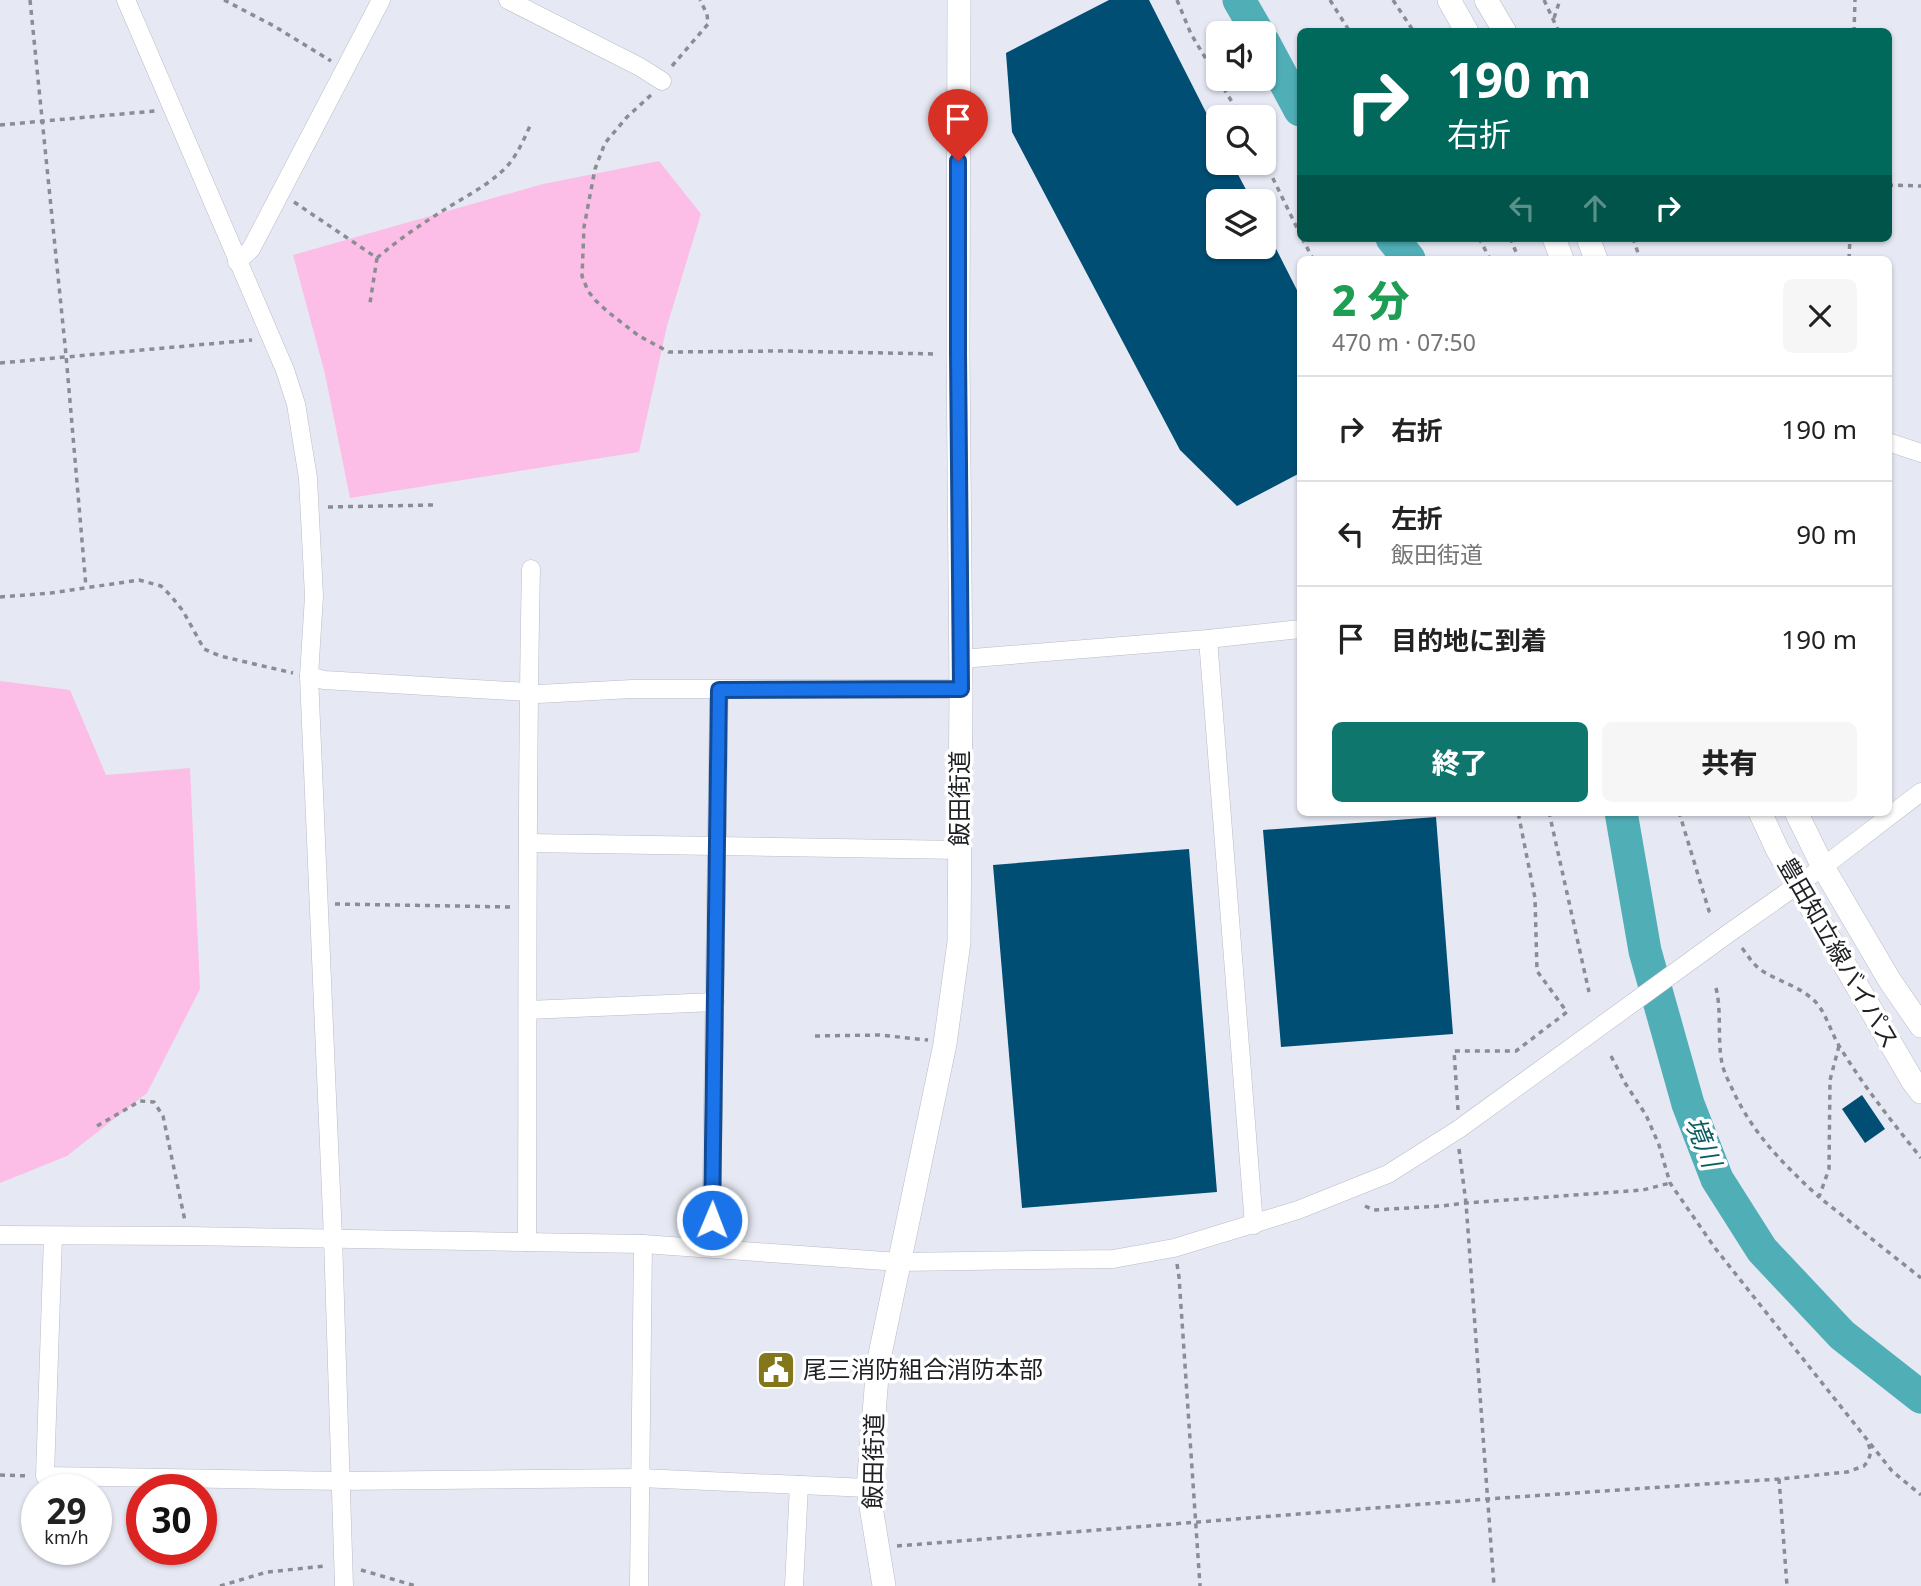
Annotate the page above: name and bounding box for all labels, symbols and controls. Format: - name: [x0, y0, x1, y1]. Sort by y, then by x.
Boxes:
- map controls: [1206, 21, 1276, 259]
- button: sound: [1206, 21, 1276, 91]
- text: 190 m: [1447, 46, 1592, 112]
- icon: right: [1332, 56, 1423, 147]
- pin: [928, 89, 988, 161]
- icon: arrive: [939, 100, 977, 138]
- button: search: [1206, 105, 1276, 175]
- text: 右折: [1447, 112, 1511, 155]
- button: layers: [1206, 189, 1276, 259]
- icon: left: [1503, 189, 1541, 227]
- icon: ahead: [1576, 189, 1614, 227]
- icon: right: [1649, 189, 1687, 227]
- text: 2 分: [1332, 271, 1409, 328]
- button: close: [1783, 279, 1857, 353]
- text: 470 m · 07:50: [1332, 326, 1476, 358]
- icon: right: [1332, 410, 1370, 448]
- text: 190 m: [1781, 411, 1857, 447]
- text: 右折: [1391, 412, 1443, 448]
- text: 左折: [1391, 500, 1443, 536]
- icon: left: [1332, 515, 1370, 553]
- text: 90 m: [1796, 516, 1857, 552]
- text: 飯田街道: [1391, 538, 1483, 570]
- icon: arrive: [1332, 620, 1370, 658]
- text: 190 m: [1781, 621, 1857, 657]
- text: 目的地に到着: [1391, 622, 1547, 658]
- button: 終了: [1332, 722, 1588, 802]
- button: 共有: [1602, 722, 1857, 802]
- street label: 飯田街道: [942, 750, 975, 846]
- street label: 豊田知立線バイパス: [1771, 851, 1907, 1054]
- water label: 境川: [1677, 1111, 1731, 1175]
- position arrow: [675, 1183, 749, 1257]
- public building icon: 尾三消防組合消防本部: [755, 1349, 797, 1391]
- place label: 尾三消防組合消防本部: [803, 1352, 1043, 1385]
- street label: 飯田街道: [855, 1413, 890, 1509]
- speed limit sign: 30: [126, 1474, 217, 1565]
- text: 29: [46, 1487, 87, 1534]
- text: km/h: [44, 1525, 89, 1549]

